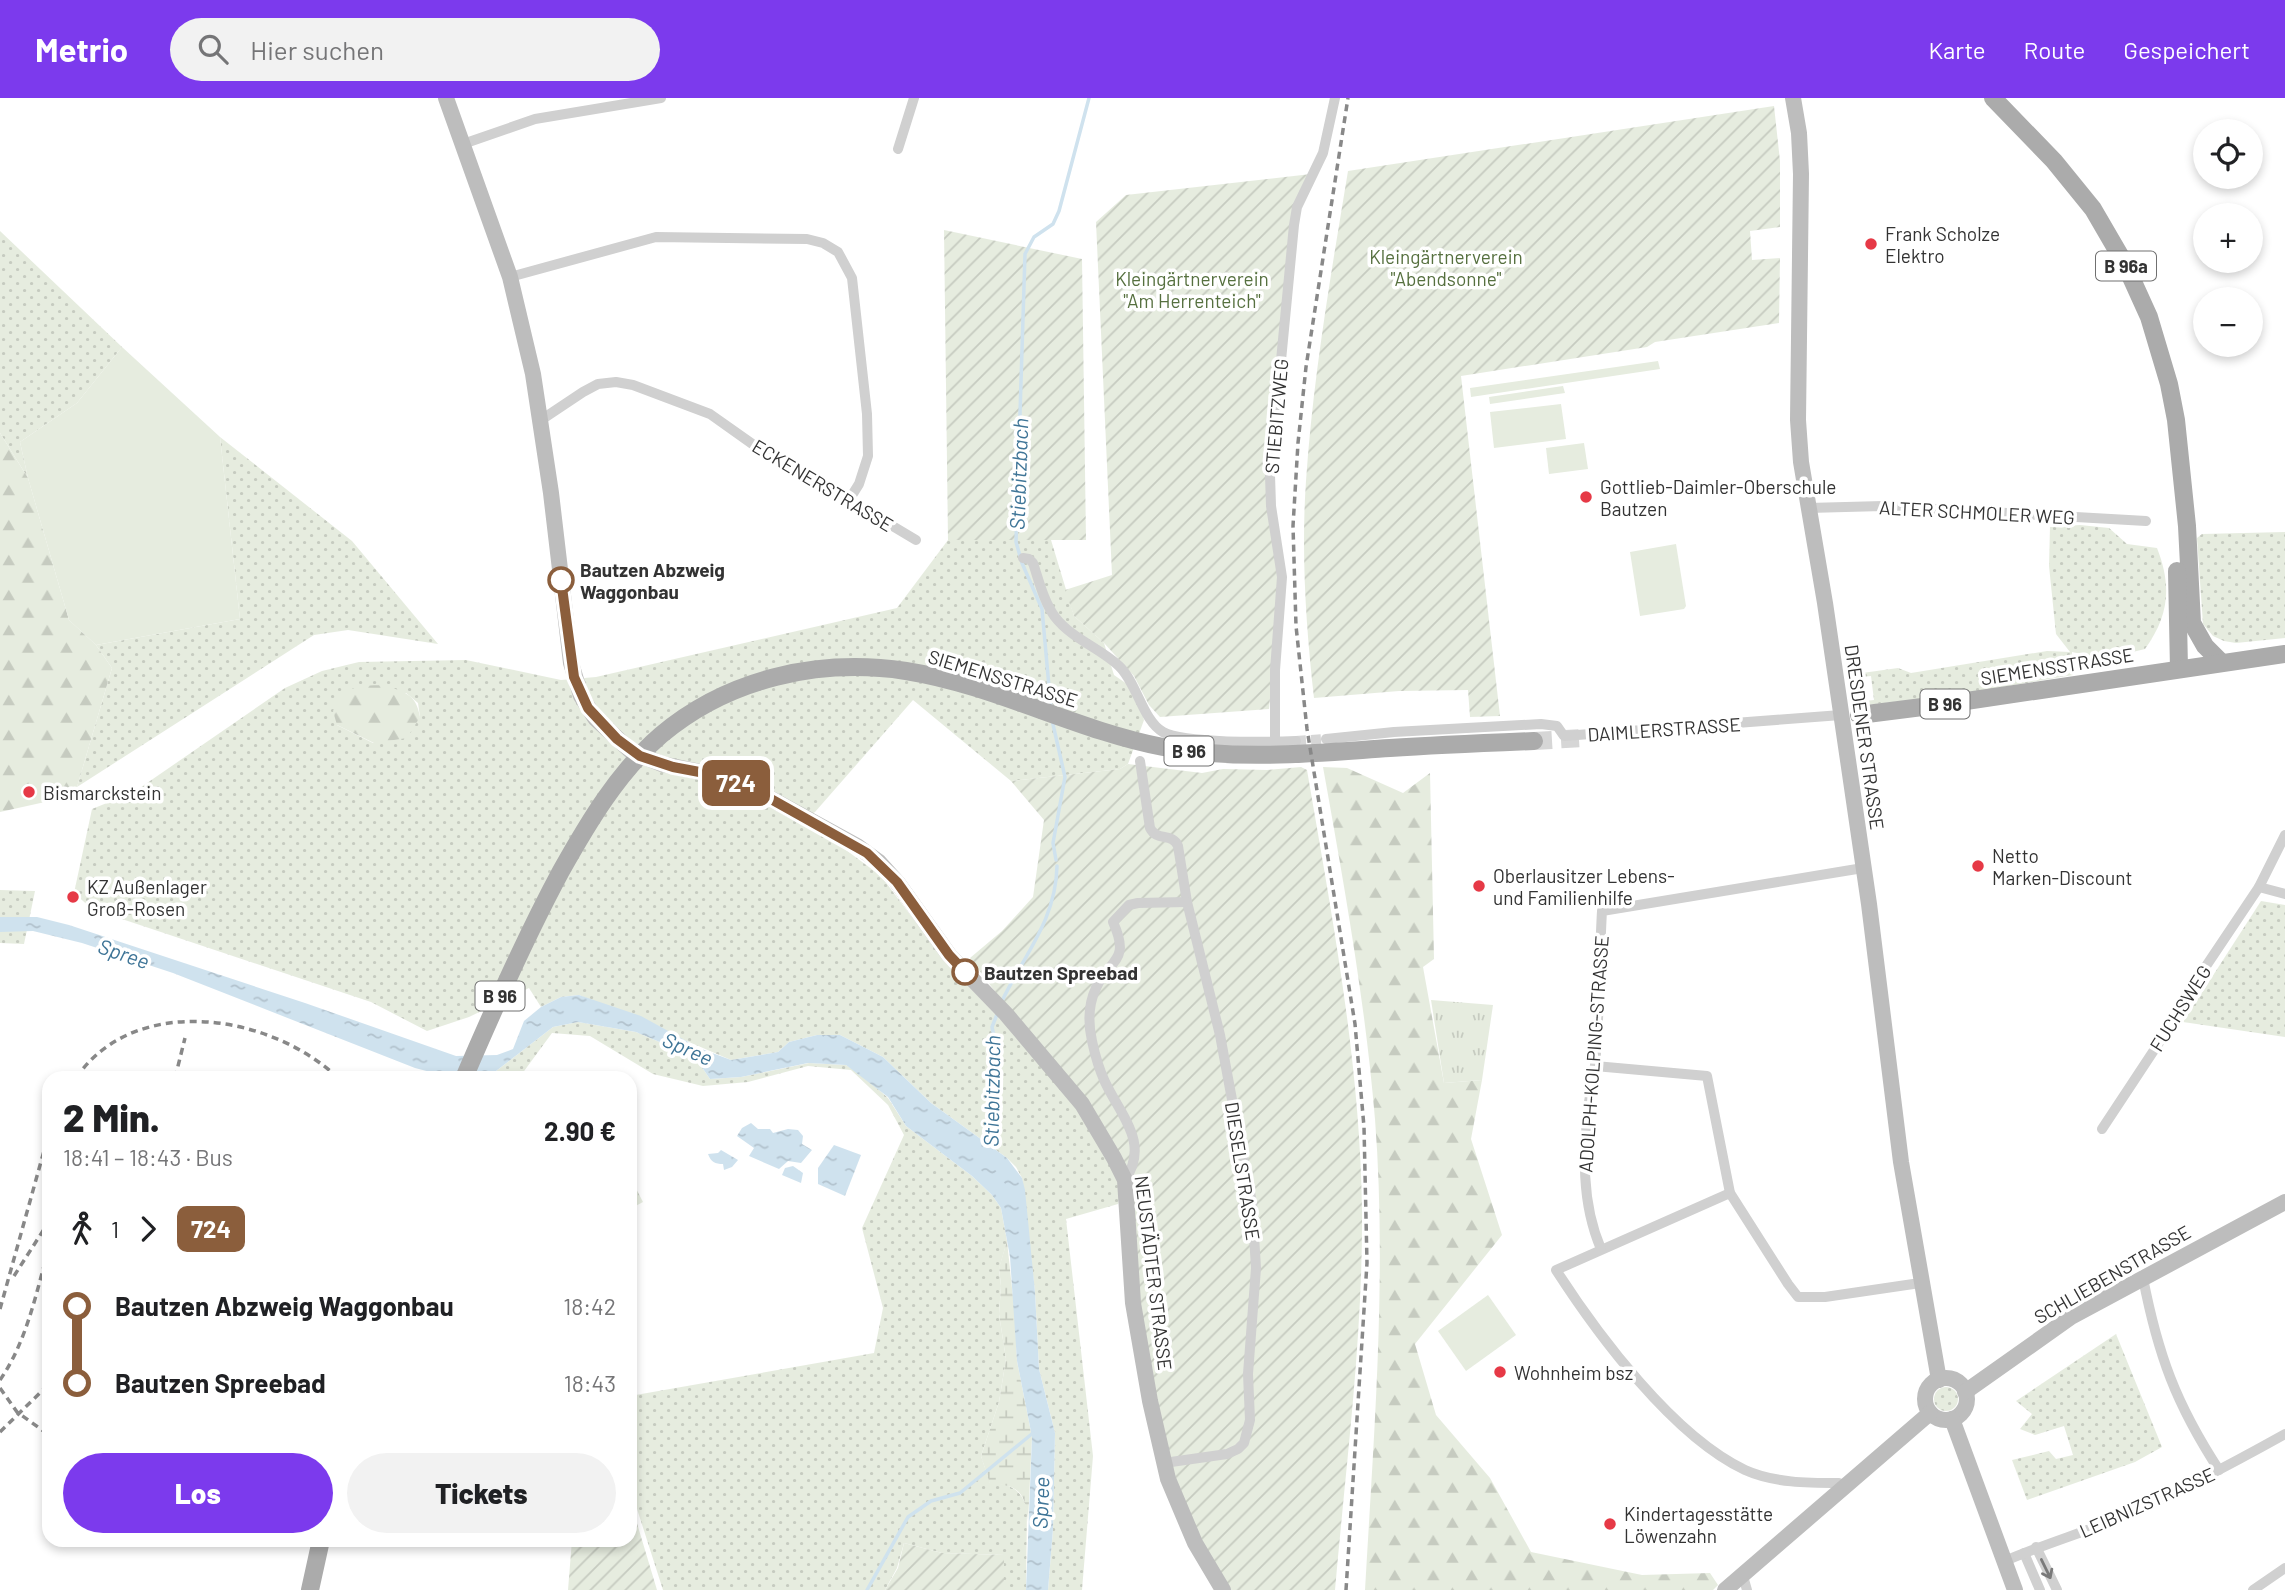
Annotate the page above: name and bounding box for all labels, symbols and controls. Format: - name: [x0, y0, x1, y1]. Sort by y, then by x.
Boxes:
- search box: [170, 18, 660, 81]
- text: Metrio: [35, 29, 128, 69]
- icon: search: [194, 30, 232, 68]
- text: Hier suchen: [250, 34, 384, 65]
- text: Karte: [1928, 35, 1986, 64]
- text: Route: [2024, 35, 2085, 64]
- text: Gespeichert: [2123, 35, 2250, 64]
- map controls: [2193, 119, 2263, 357]
- button: locate: [2193, 119, 2263, 189]
- button: +: [2193, 203, 2263, 273]
- place label: Frank Scholze Elektro: [1885, 222, 2000, 267]
- marker: Frank Scholze Elektro: [1863, 236, 1879, 252]
- park label: Kleingärtnerverein "Abendsonne": [1369, 245, 1523, 290]
- road number: B 96a: [2096, 252, 2156, 280]
- park label: Kleingärtnerverein "Am Herrenteich": [1115, 267, 1269, 312]
- button: −: [2193, 287, 2263, 357]
- street label: STIEBITZWEG: [1260, 357, 1292, 475]
- water label: Stiebitzbach: [1004, 418, 1032, 530]
- street label: ECKENERSTRASSE: [748, 434, 898, 536]
- place label: Gottlieb-Daimler-Oberschule Bautzen: [1600, 475, 1836, 520]
- marker: Gottlieb-Daimler-Oberschule Bautzen: [1578, 489, 1594, 505]
- street label: ALTER SCHMOLER WEG: [1879, 495, 2075, 529]
- place label: Bautzen Abzweig Waggonbau: [580, 558, 725, 603]
- marker: Bautzen Abzweig Waggonbau: [548, 567, 574, 593]
- street label: DRESDENER STRASSE: [1841, 643, 1889, 831]
- street label: SIEMENSSTRASSE: [1979, 643, 2135, 689]
- street label: SIEMENSSTRASSE: [926, 644, 1080, 712]
- road number: B 96: [1920, 690, 1969, 718]
- street label: DAIMLERSTRASSE: [1587, 712, 1741, 746]
- road number: B 96: [1164, 736, 1214, 766]
- line badge: 724: [696, 760, 776, 806]
- text: 724: [716, 768, 756, 797]
- place label: Bismarckstein: [43, 781, 161, 804]
- marker: Bismarckstein: [21, 784, 37, 800]
- place label: Netto Marken-Discount: [1992, 844, 2132, 889]
- marker: Netto Marken-Discount: [1970, 858, 1986, 874]
- place label: Oberlausitzer Lebens- und Familienhilfe: [1493, 864, 1675, 909]
- place label: KZ Außenlager Groß-Rosen: [87, 875, 207, 920]
- marker: Oberlausitzer Lebens- und Familienhilfe: [1471, 878, 1487, 894]
- marker: KZ Außenlager Groß-Rosen: [65, 889, 81, 905]
- water label: Spree: [95, 933, 153, 973]
- street label: ADOLPH-KOLPING-STRASSE: [1573, 935, 1613, 1173]
- marker: Bautzen Spreebad: [952, 959, 978, 985]
- place label: Bautzen Spreebad: [984, 961, 1138, 984]
- street label: FUCHSWEG: [2144, 961, 2216, 1055]
- road number: B 96: [476, 982, 524, 1010]
- water label: Spree: [659, 1026, 717, 1070]
- water label: Stiebitzbach: [978, 1035, 1004, 1147]
- text: 2 Min.: [63, 1094, 160, 1140]
- street label: DIESELSTRASSE: [1221, 1100, 1265, 1242]
- text: 2.90 €: [544, 1115, 616, 1146]
- text: 18:41 – 18:43 · Bus: [63, 1143, 233, 1171]
- street label: NEUSTÄDTER STRASSE: [1131, 1174, 1177, 1372]
- icon: walk: [63, 1210, 101, 1248]
- icon: forward: [129, 1210, 167, 1248]
- text: 724: [191, 1214, 231, 1243]
- text: 1: [111, 1215, 119, 1243]
- street label: SCHLIEBENSTRASSE: [2030, 1220, 2194, 1328]
- text: Bautzen Abzweig Waggonbau: [115, 1290, 454, 1321]
- text: 18:42: [563, 1292, 616, 1320]
- place label: Wohnheim bsz: [1514, 1361, 1633, 1384]
- marker: Wohnheim bsz: [1492, 1364, 1508, 1380]
- text: Bautzen Spreebad: [115, 1367, 326, 1398]
- text: 18:43: [564, 1369, 616, 1397]
- button: Los: [63, 1453, 333, 1533]
- button: Tickets: [347, 1453, 616, 1533]
- street label: LEIBNIZSTRASSE: [2076, 1462, 2218, 1542]
- water label: Spree: [1027, 1476, 1053, 1530]
- place label: Kindertagesstätte Löwenzahn: [1624, 1502, 1773, 1547]
- marker: Kindertagesstätte Löwenzahn: [1602, 1516, 1618, 1532]
- one-way arrow: [2040, 1558, 2054, 1579]

